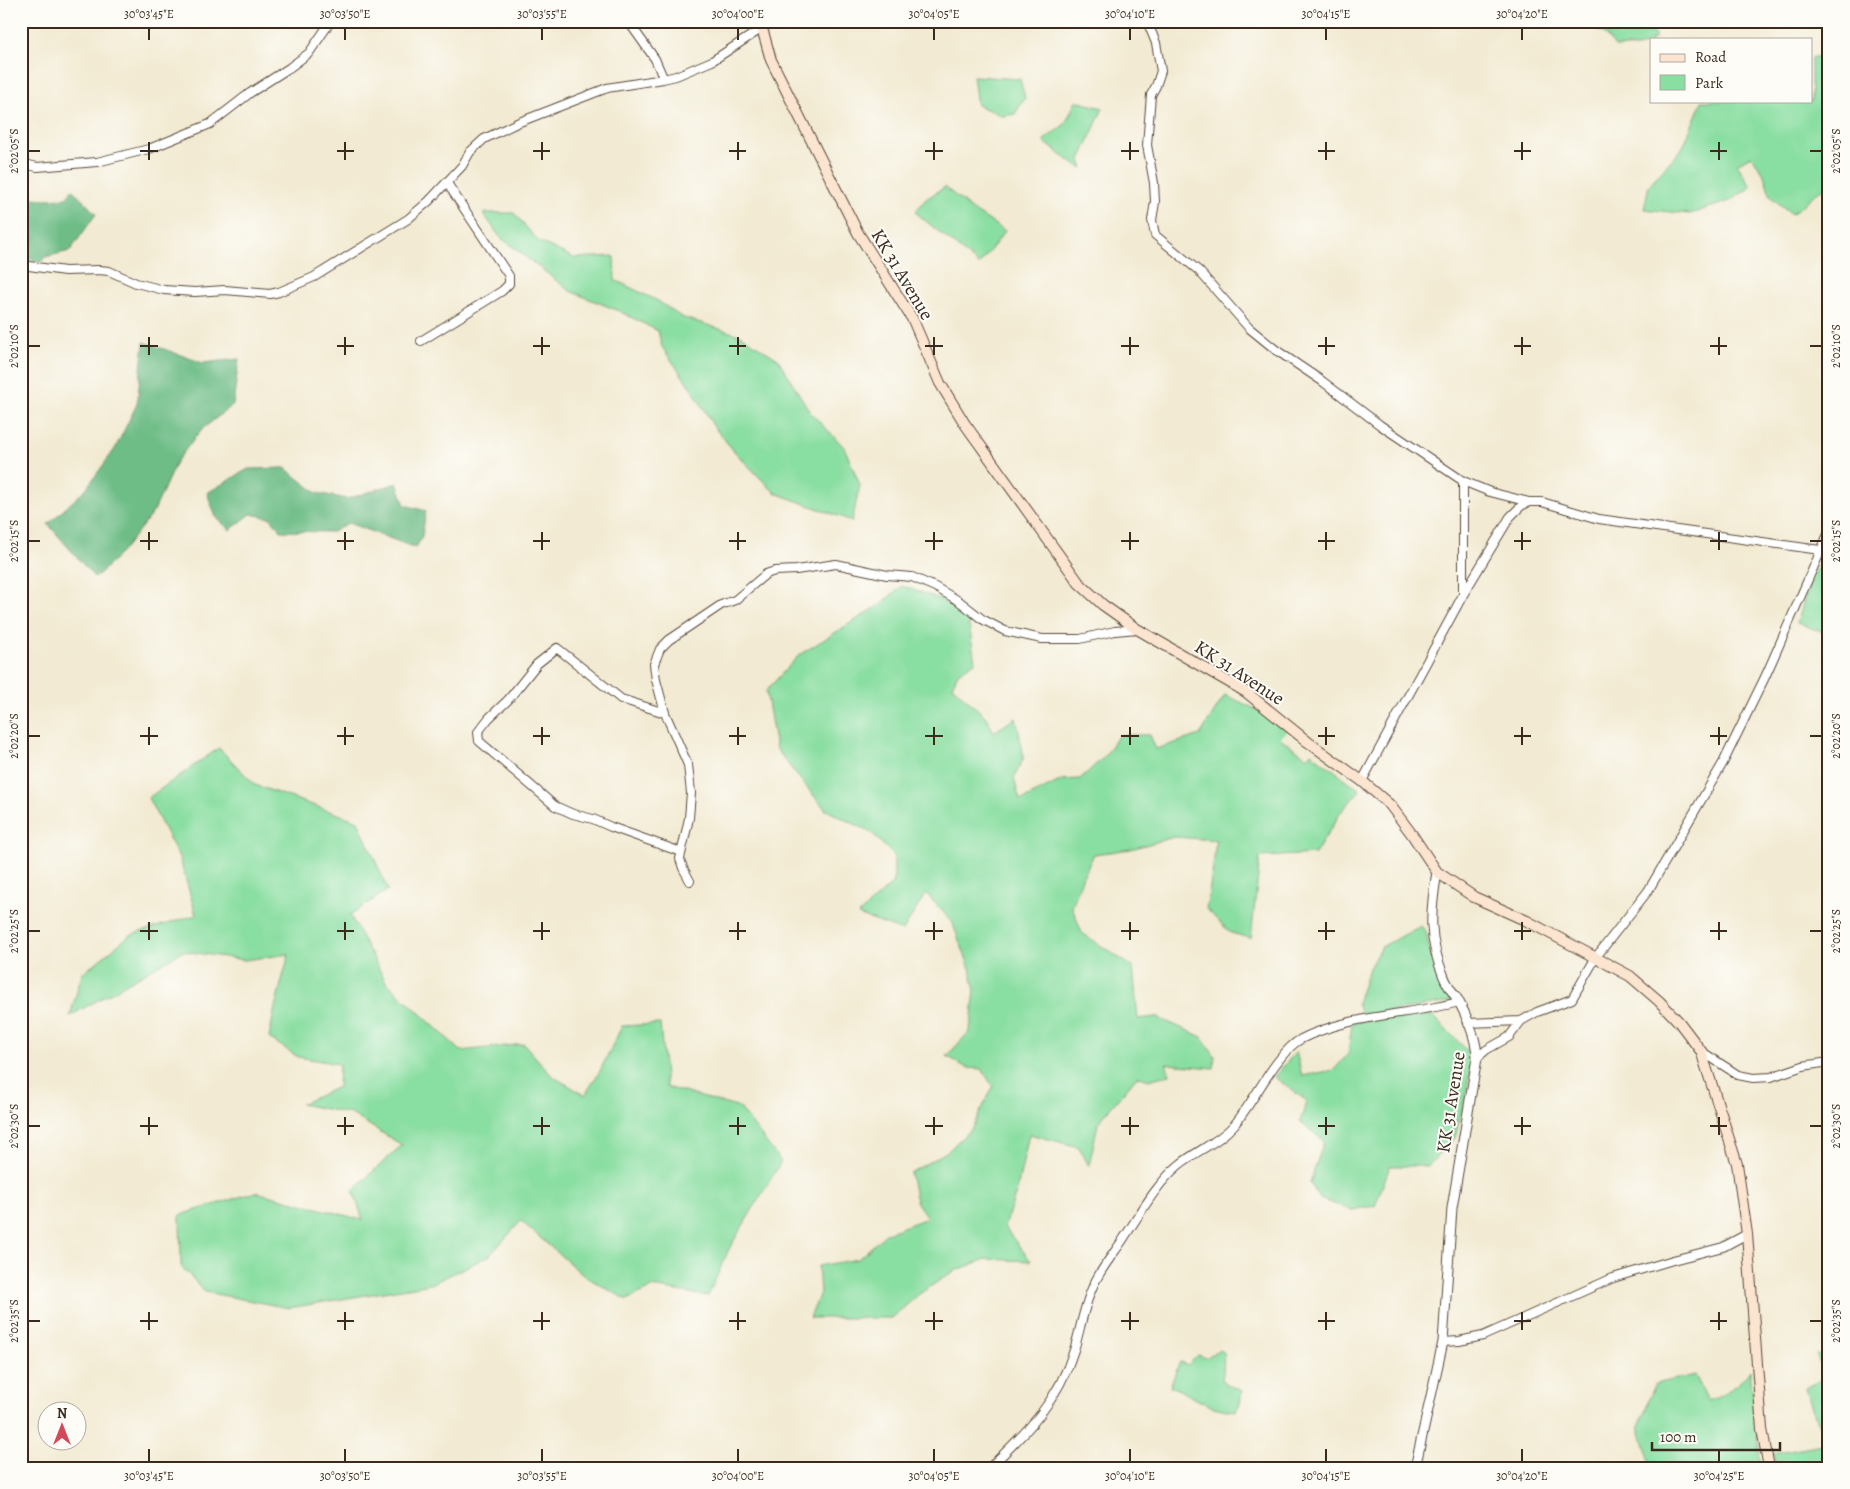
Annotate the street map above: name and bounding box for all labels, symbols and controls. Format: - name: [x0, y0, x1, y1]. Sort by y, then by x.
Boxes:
- text: 30°03'45"E: [124, 6, 174, 22]
- text: 30°03'50"E: [320, 6, 370, 22]
- text: 30°03'55"E: [517, 6, 567, 22]
- text: 30°04'00"E: [712, 6, 764, 22]
- text: 30°04'05"E: [908, 6, 960, 22]
- text: 30°04'10"E: [1105, 6, 1155, 22]
- text: 30°04'15"E: [1302, 6, 1350, 22]
- text: 30°04'20"E: [1496, 6, 1548, 22]
- legend: [1650, 38, 1812, 102]
- text: Road: [1695, 47, 1727, 67]
- text: Park: [1695, 73, 1724, 93]
- text: 2°02'05"S: [6, 128, 22, 174]
- text: 2°02'05"S: [1828, 128, 1844, 174]
- street label: KK 31 Avenue: [865, 224, 940, 325]
- text: 2°02'10"S: [6, 324, 22, 368]
- text: 2°02'10"S: [1828, 324, 1844, 368]
- text: 2°02'15"S: [6, 520, 22, 562]
- text: 2°02'15"S: [1828, 520, 1844, 562]
- street label: KK 31 Avenue: [1189, 634, 1289, 712]
- text: 2°02'20"S: [6, 713, 22, 759]
- text: 2°02'20"S: [1828, 713, 1844, 759]
- text: 2°02'25"S: [6, 909, 22, 953]
- text: 2°02'25"S: [1828, 909, 1844, 953]
- street label: KK 31 Avenue: [1430, 1050, 1472, 1155]
- text: 2°02'30"S: [6, 1104, 22, 1148]
- text: 2°02'30"S: [1828, 1104, 1844, 1148]
- text: 2°02'35"S: [6, 1299, 22, 1343]
- text: 2°02'35"S: [1828, 1299, 1844, 1343]
- north arrow: [38, 1402, 88, 1452]
- text: N: [57, 1404, 67, 1423]
- scale bar: [1652, 1419, 1780, 1451]
- text: 100 m: [1660, 1427, 1697, 1447]
- text: 30°03'45"E: [124, 1468, 174, 1484]
- text: 30°03'50"E: [320, 1468, 370, 1484]
- text: 30°03'55"E: [517, 1468, 567, 1484]
- text: 30°04'00"E: [712, 1468, 764, 1484]
- text: 30°04'05"E: [908, 1468, 960, 1484]
- text: 30°04'10"E: [1105, 1468, 1155, 1484]
- text: 30°04'15"E: [1302, 1468, 1350, 1484]
- text: 30°04'20"E: [1496, 1468, 1548, 1484]
- text: 30°04'25"E: [1694, 1468, 1744, 1484]

